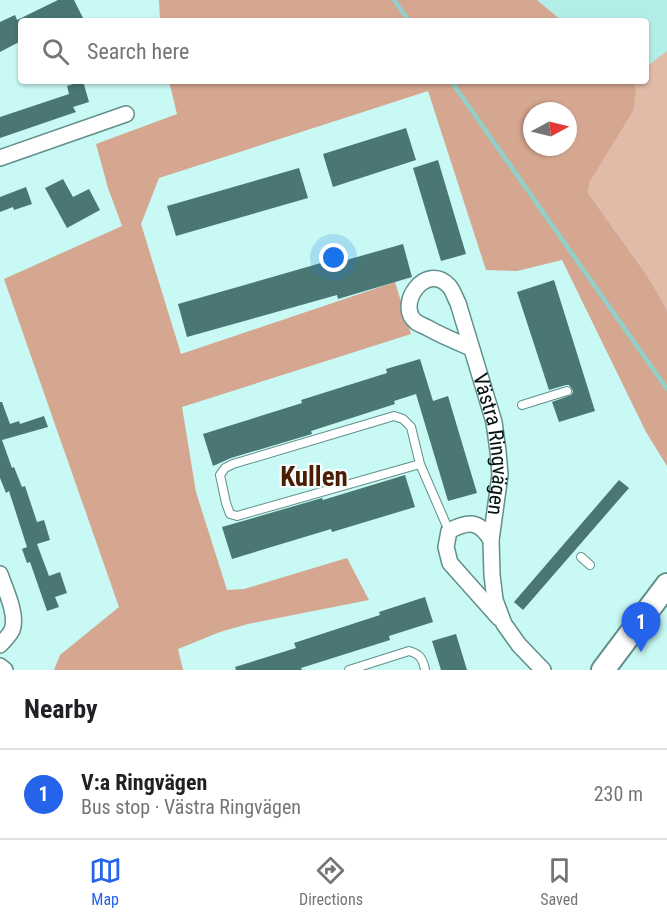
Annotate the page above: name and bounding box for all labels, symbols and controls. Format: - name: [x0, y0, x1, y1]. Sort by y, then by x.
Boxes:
- search box: [18, 18, 649, 84]
- icon: search: [39, 35, 72, 68]
- text: Search here: [87, 39, 189, 64]
- north arrow: [523, 102, 577, 156]
- your location: [319, 243, 348, 272]
- street label: Västra Ringvägen: [468, 370, 512, 517]
- district label: Kullen: [280, 461, 348, 493]
- pin: 1: [622, 602, 660, 652]
- text: Nearby: [24, 694, 98, 724]
- text: V:a Ringvägen: [81, 770, 207, 795]
- text: 1: [38, 782, 49, 806]
- text: 230 m: [594, 782, 643, 806]
- text: Bus stop · Västra Ringvägen: [81, 795, 301, 819]
- tab: Map: [89, 854, 122, 909]
- tab: Directions: [299, 854, 363, 909]
- tab: Saved: [540, 854, 578, 909]

